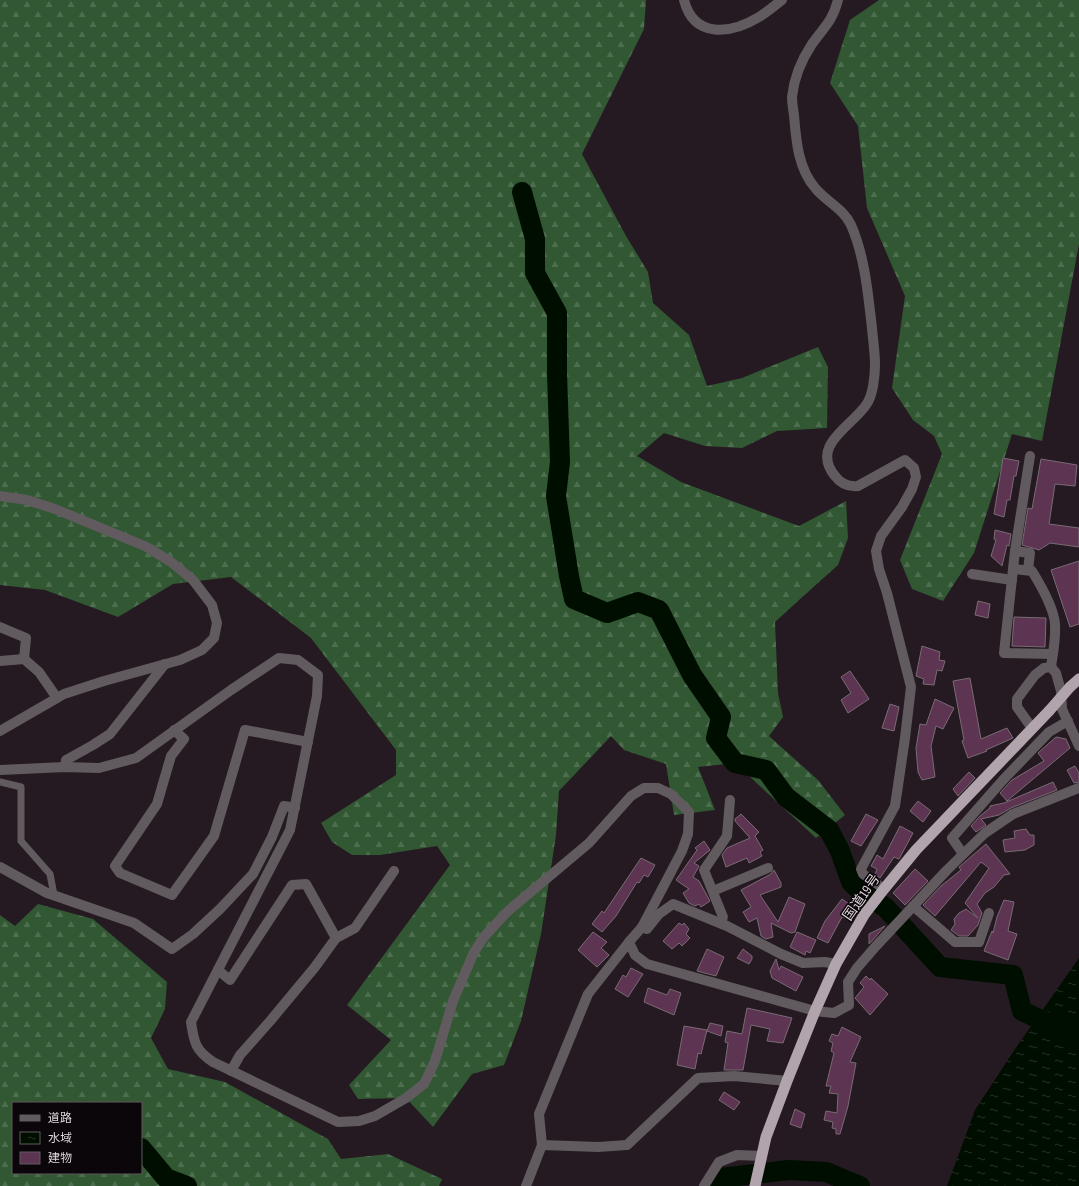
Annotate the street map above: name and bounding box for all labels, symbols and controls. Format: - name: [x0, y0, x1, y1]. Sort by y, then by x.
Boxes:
- street label: 国道19号: [839, 871, 884, 924]
- legend: [12, 1102, 142, 1174]
- text: 道路: [48, 1111, 72, 1126]
- text: 水域: [48, 1131, 72, 1146]
- text: 建物: [48, 1151, 72, 1166]

